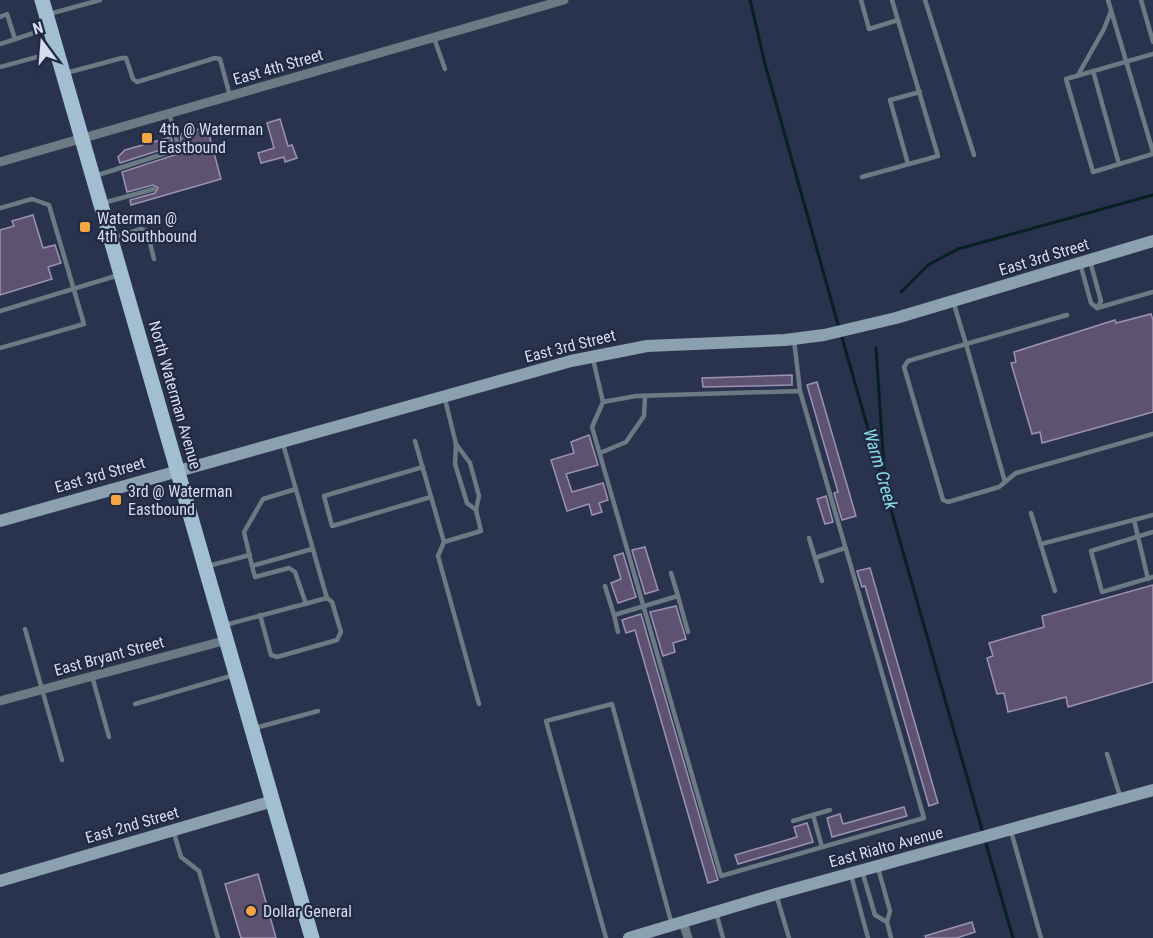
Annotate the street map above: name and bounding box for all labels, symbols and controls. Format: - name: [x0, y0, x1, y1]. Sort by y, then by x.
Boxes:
- north arrow: [12, 12, 72, 72]
- text: N: [31, 18, 45, 39]
- street label: East 4th Street: [231, 45, 325, 89]
- place label: 4th @ Waterman Eastbound: [159, 120, 263, 157]
- marker: 4th @ Waterman Eastbound: [140, 131, 154, 145]
- place label: Waterman @ 4th Southbound: [97, 209, 197, 246]
- marker: Waterman @ 4th Southbound: [78, 220, 92, 234]
- street label: East 3rd Street: [997, 234, 1092, 280]
- street label: North Waterman Avenue: [145, 319, 205, 471]
- street label: East 3rd Street: [523, 325, 618, 366]
- water label: Warm Creek: [859, 426, 903, 513]
- street label: East 3rd Street: [53, 453, 148, 497]
- place label: 3rd @ Waterman Eastbound: [128, 482, 232, 519]
- marker: 3rd @ Waterman Eastbound: [109, 493, 123, 507]
- street label: East Bryant Street: [52, 632, 166, 680]
- street label: East 2nd Street: [83, 803, 181, 847]
- street label: East Rialto Avenue: [827, 823, 945, 871]
- place label: Dollar General: [263, 902, 352, 921]
- marker: Dollar General: [244, 904, 258, 918]

